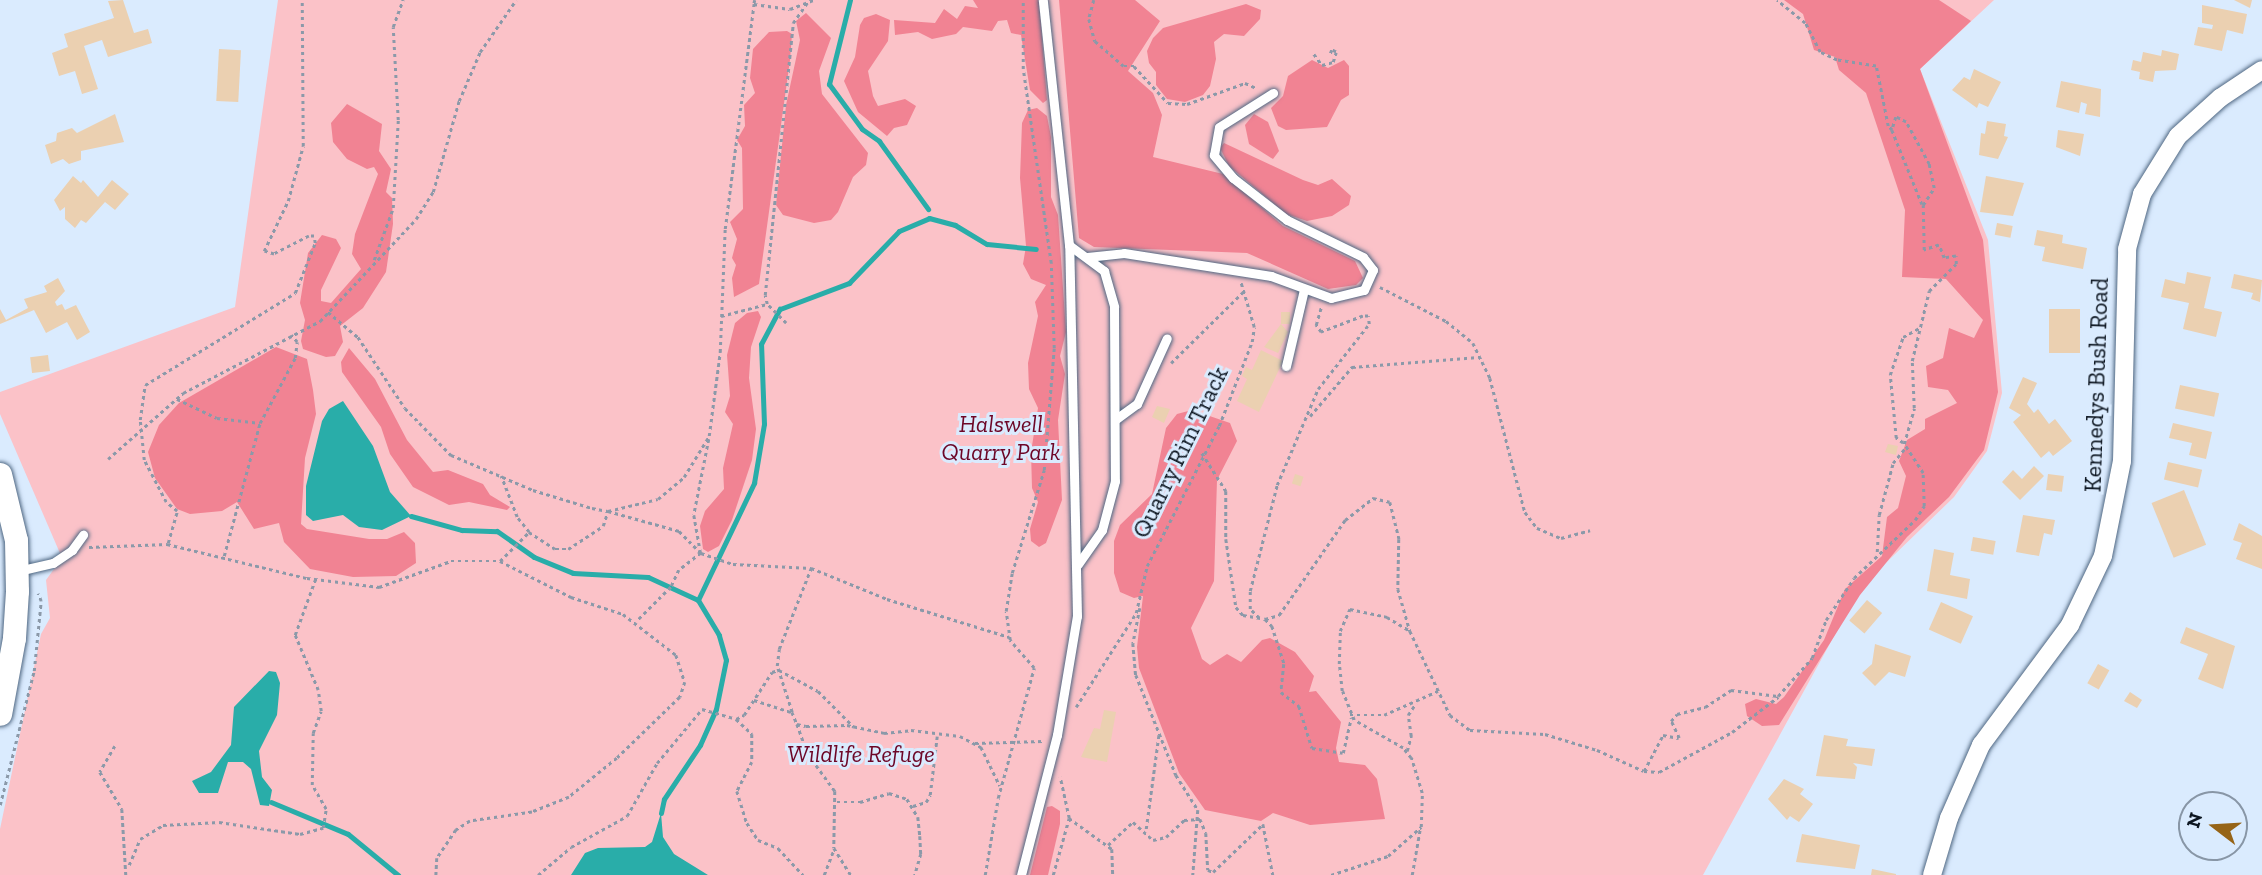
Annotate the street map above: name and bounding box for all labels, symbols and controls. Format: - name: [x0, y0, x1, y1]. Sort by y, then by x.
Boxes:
- street label: Kennedys Bush Road: [2078, 277, 2114, 493]
- street label: Quarry Rim Track: [1126, 361, 1234, 543]
- park label: Halswell Quarry Park: [941, 410, 1061, 466]
- park label: Wildlife Refuge: [787, 740, 935, 768]
- north arrow: [2178, 791, 2248, 861]
- text: N: [2181, 810, 2207, 831]

